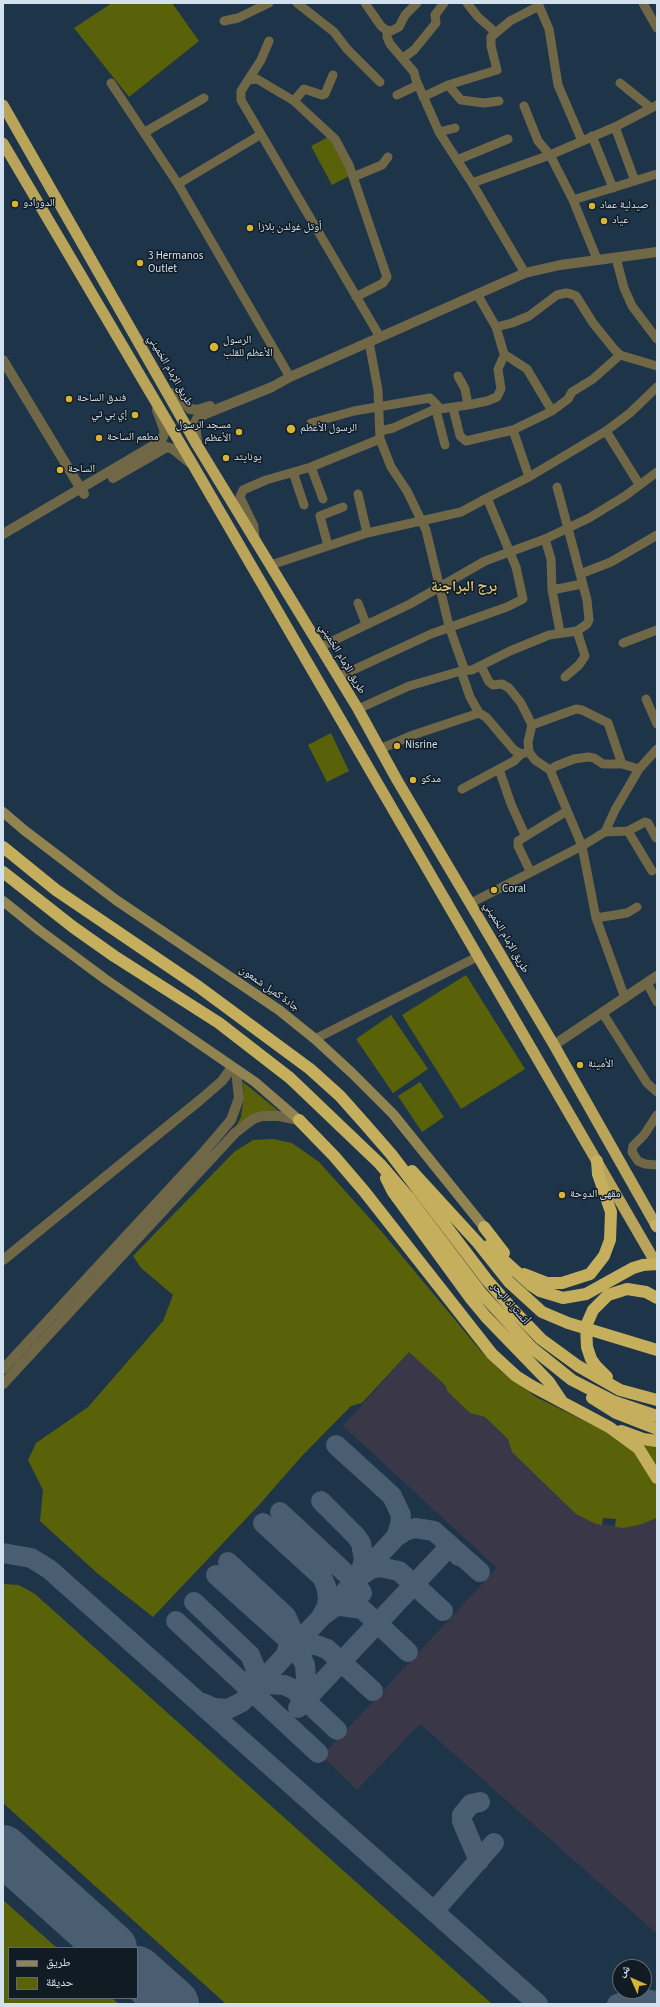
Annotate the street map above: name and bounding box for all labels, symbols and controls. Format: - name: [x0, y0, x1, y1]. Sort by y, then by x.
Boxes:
- place label: الدورادو: [23, 197, 55, 211]
- marker: الدورادو: [10, 199, 20, 209]
- place label: صيدلية عماد: [600, 199, 649, 213]
- marker: صيدلية عماد: [587, 201, 597, 211]
- place label: عياد: [612, 214, 629, 228]
- marker: عياد: [599, 216, 609, 226]
- place label: أوتل غولدن بلازا: [258, 221, 322, 235]
- marker: أوتل غولدن بلازا: [245, 223, 255, 233]
- place label: 3 Hermanos Outlet: [148, 250, 203, 276]
- marker: 3 Hermanos Outlet: [135, 258, 145, 268]
- street label: طريق الإمام الخميني: [144, 333, 196, 409]
- place label: الرسول الأعظم للقلب: [223, 334, 273, 360]
- marker: الرسول الأعظم للقلب: [208, 341, 220, 353]
- place label: فندق الساحة: [77, 392, 126, 406]
- marker: فندق الساحة: [64, 394, 74, 404]
- place label: إي بي تي: [91, 408, 127, 422]
- marker: إي بي تي: [130, 410, 140, 420]
- place label: مسجد الرسول الأعظم: [176, 419, 231, 445]
- place label: الرسول الأعظم: [300, 422, 357, 436]
- marker: الرسول الأعظم: [285, 423, 297, 435]
- marker: مسجد الرسول الأعظم: [234, 427, 244, 437]
- place label: مطعم الساحة: [107, 431, 158, 445]
- marker: مطعم الساحة: [94, 433, 104, 443]
- place label: يونايتد: [234, 451, 262, 465]
- marker: يونايتد: [221, 453, 231, 463]
- place label: الساحة: [68, 463, 95, 477]
- marker: الساحة: [55, 465, 65, 475]
- district label: برج البراجنة: [431, 579, 497, 597]
- street label: طريق الإمام الخميني: [316, 621, 368, 697]
- place label: Nisrine: [405, 739, 437, 753]
- marker: Nisrine: [392, 741, 402, 751]
- place label: مدكو: [421, 773, 441, 787]
- marker: مدكو: [408, 775, 418, 785]
- place label: Coral: [502, 883, 526, 897]
- marker: Coral: [489, 885, 499, 895]
- street label: طريق الإمام الخميني: [480, 900, 532, 976]
- street label: جادة كميل شمعون: [236, 963, 302, 1015]
- place label: الأمينة: [588, 1058, 613, 1072]
- marker: الأمينة: [575, 1060, 585, 1070]
- place label: مقهى الدوحة: [570, 1188, 621, 1202]
- marker: مقهى الدوحة: [557, 1190, 567, 1200]
- street label: أتستراد البحر: [488, 1280, 532, 1328]
- legend: [8, 1947, 138, 1999]
- text: طريق: [46, 1954, 71, 1971]
- north arrow: [612, 1959, 652, 1999]
- text: ش: [614, 1961, 633, 1980]
- text: حديقة: [46, 1974, 74, 1991]

